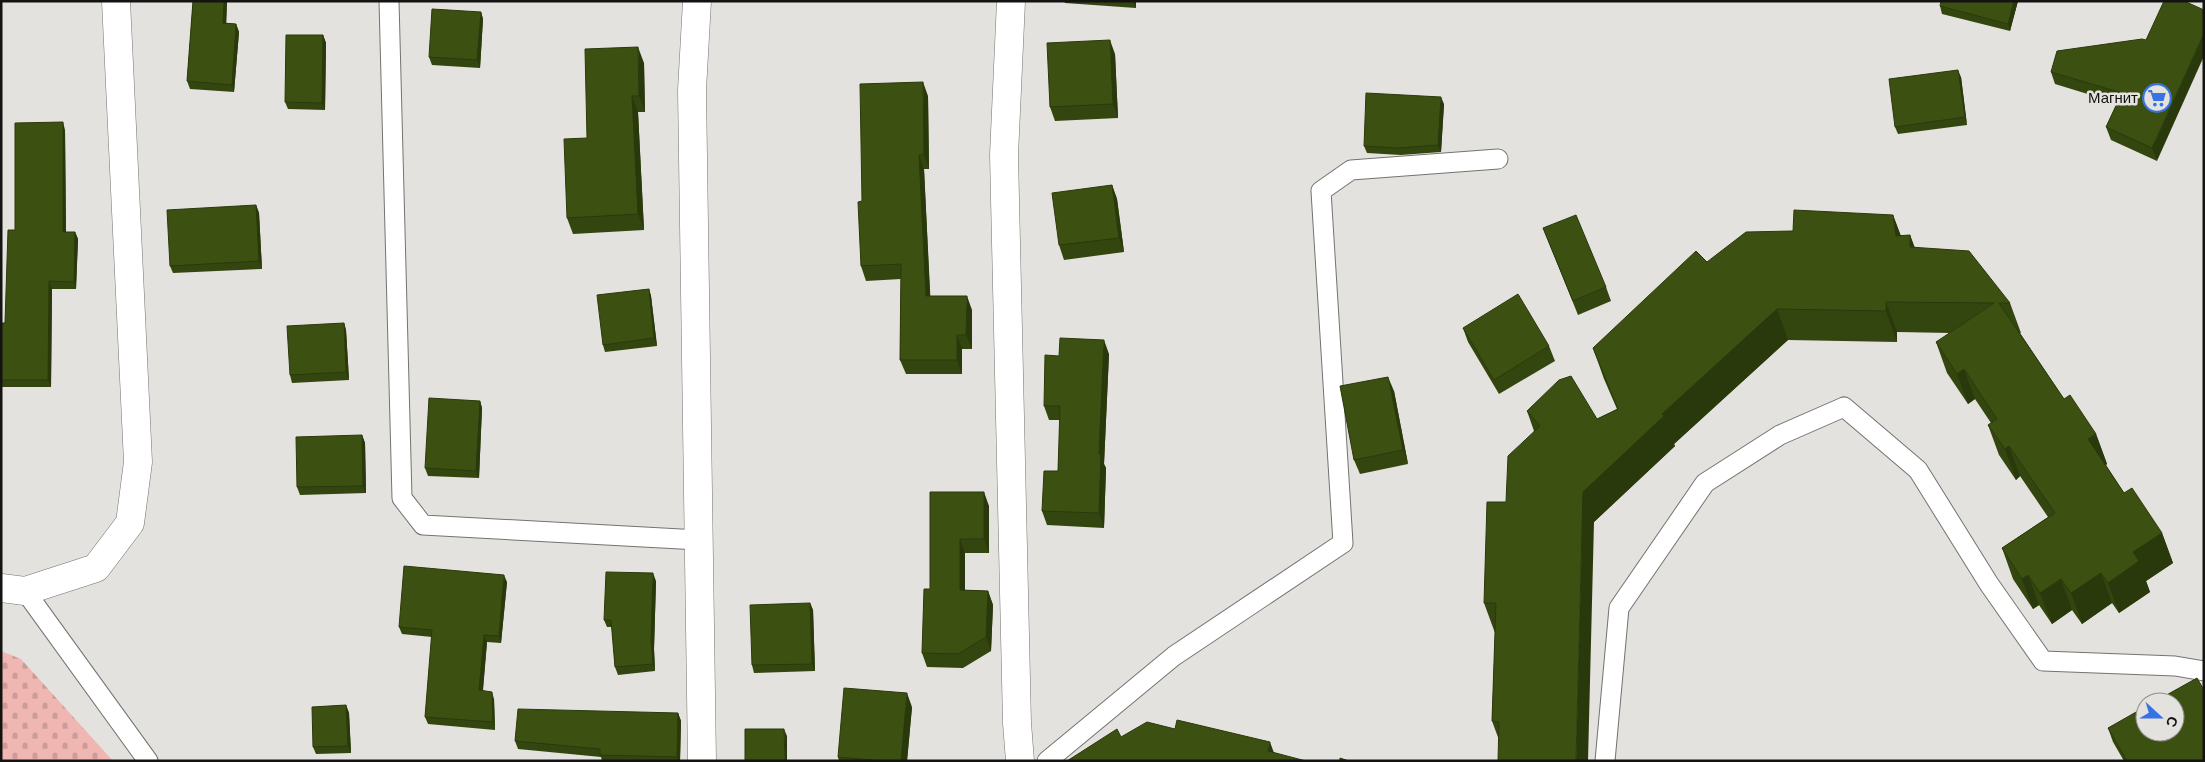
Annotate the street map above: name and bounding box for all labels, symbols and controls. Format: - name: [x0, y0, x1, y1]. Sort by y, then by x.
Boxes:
- supermarket icon: Магнит: [2142, 83, 2172, 113]
- place label: Магнит: [2088, 88, 2138, 106]
- north arrow: [2135, 692, 2185, 742]
- text: С: [2163, 714, 2182, 730]

